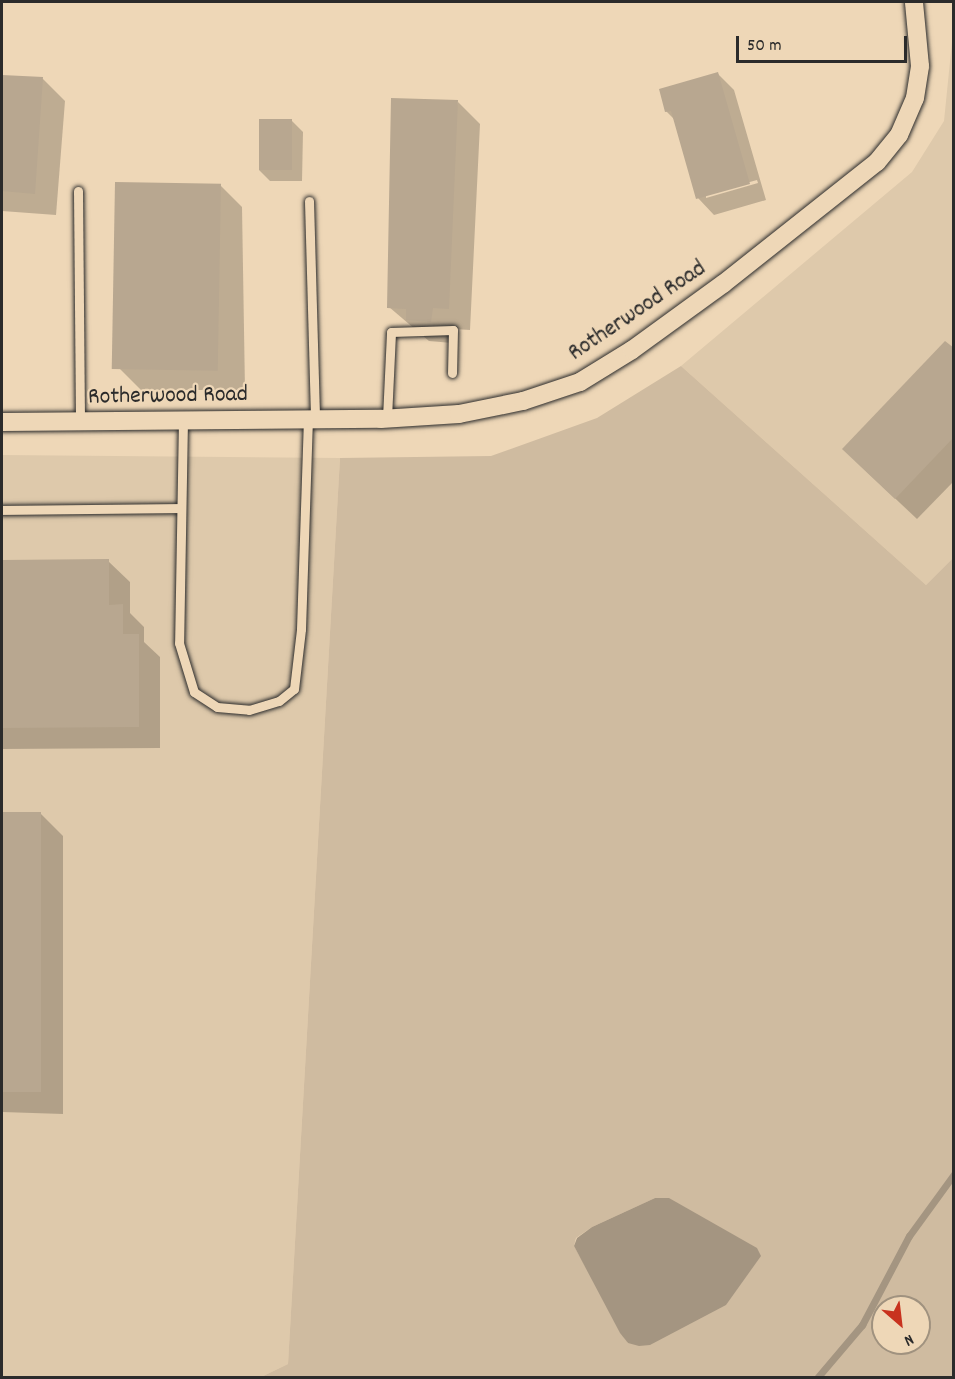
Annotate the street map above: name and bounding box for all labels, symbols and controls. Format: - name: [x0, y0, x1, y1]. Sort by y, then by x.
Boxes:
- scale bar: [739, 24, 910, 62]
- text: 50 m: [747, 34, 782, 59]
- street label: Rotherwood Road: [564, 255, 712, 369]
- street label: Rotherwood Road: [88, 381, 248, 413]
- north arrow: [871, 1295, 931, 1355]
- text: N: [900, 1328, 918, 1352]

